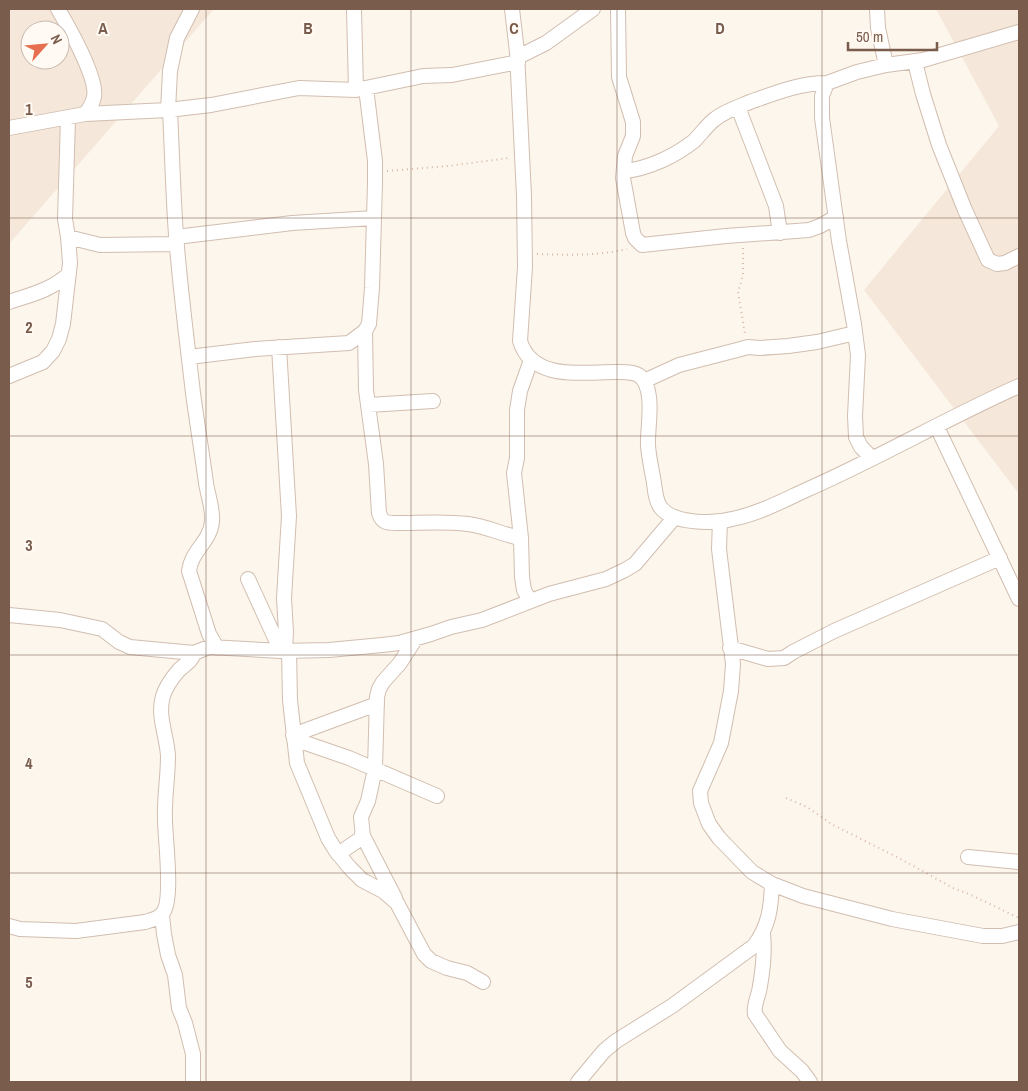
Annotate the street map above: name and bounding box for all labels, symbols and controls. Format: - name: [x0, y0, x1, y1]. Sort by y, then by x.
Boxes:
- text: A: [98, 17, 108, 39]
- text: B: [303, 17, 313, 39]
- text: C: [509, 17, 519, 39]
- text: D: [715, 17, 725, 39]
- north arrow: [20, 20, 70, 70]
- scale bar: [848, 20, 937, 52]
- text: 50 m: [856, 26, 883, 47]
- text: N: [47, 31, 66, 47]
- text: 1: [25, 98, 33, 120]
- text: 2: [25, 316, 33, 338]
- text: 3: [25, 534, 33, 556]
- text: 4: [25, 752, 33, 774]
- text: 5: [25, 971, 33, 993]

